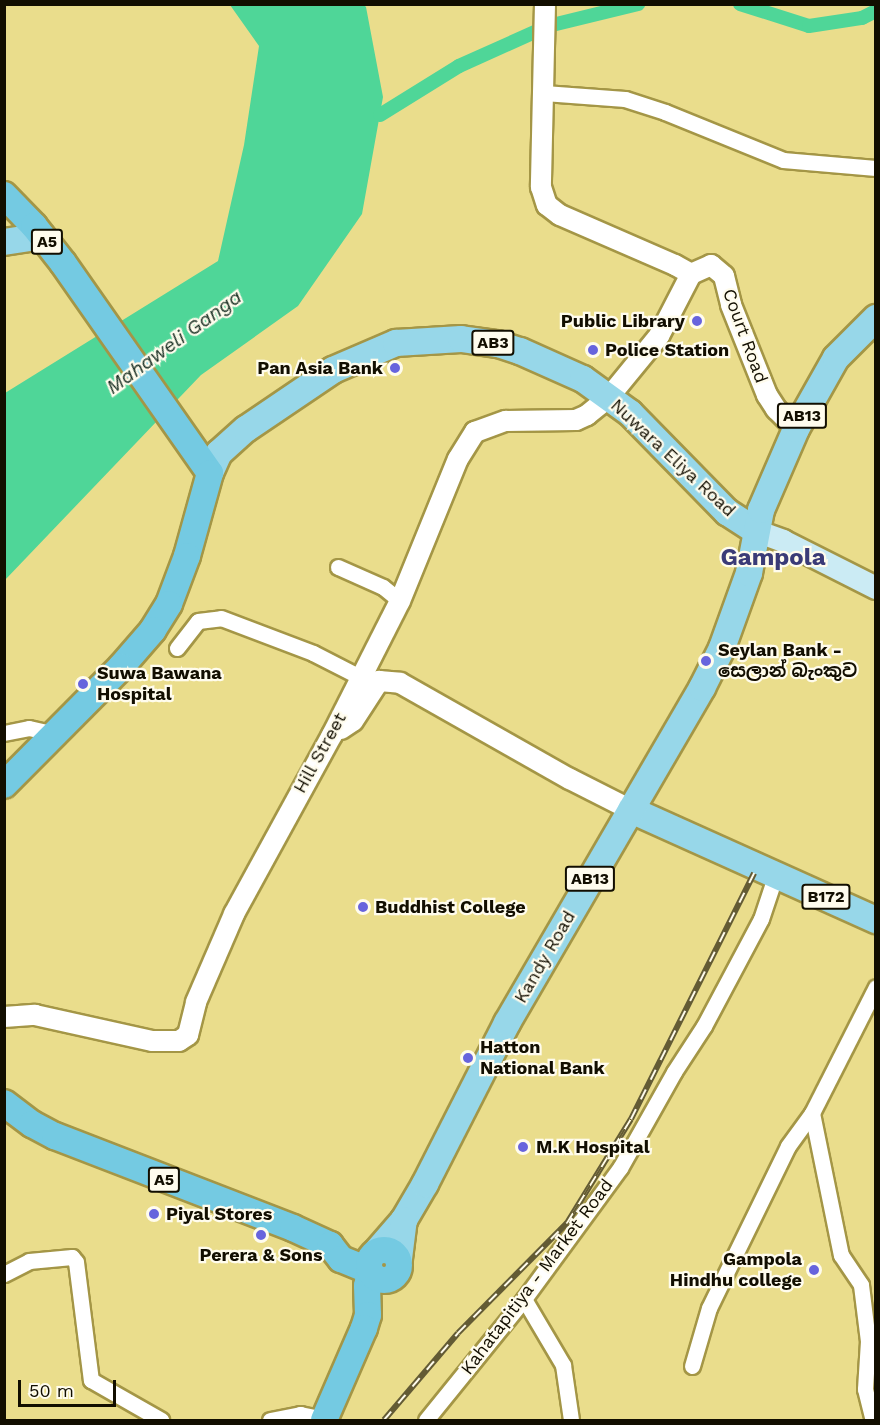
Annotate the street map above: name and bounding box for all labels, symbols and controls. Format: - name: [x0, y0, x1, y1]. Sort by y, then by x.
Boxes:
- road number: A5: [30, 229, 63, 255]
- water label: Mahaweli Ganga: [102, 285, 246, 399]
- street label: Court Road: [718, 286, 772, 386]
- place label: Public Library: [561, 310, 685, 332]
- marker: Public Library: [690, 314, 704, 328]
- road number: AB3: [470, 330, 516, 356]
- place label: Police Station: [605, 339, 729, 361]
- marker: Police Station: [586, 343, 600, 357]
- place label: Pan Asia Bank: [257, 357, 383, 379]
- marker: Pan Asia Bank: [388, 361, 402, 375]
- street label: Nuwara Eliya Road: [606, 394, 740, 522]
- road number: AB13: [776, 403, 828, 429]
- district label: Gampola: [720, 544, 826, 572]
- place label: Seylan Bank - සෙලාන් බැංකුව: [718, 640, 857, 682]
- marker: Seylan Bank - සෙලාන් බැංකුව: [699, 654, 713, 668]
- place label: Suwa Bawana Hospital: [97, 663, 222, 706]
- marker: Suwa Bawana Hospital: [74, 675, 92, 693]
- street label: Hill Street: [289, 709, 351, 797]
- road number: AB13: [564, 866, 616, 892]
- road number: B172: [800, 884, 852, 910]
- place label: Buddhist College: [375, 896, 526, 918]
- marker: Buddhist College: [356, 900, 370, 914]
- street label: Kandy Road: [510, 907, 580, 1007]
- place label: Hatton National Bank: [480, 1037, 605, 1080]
- marker: Hatton National Bank: [461, 1051, 475, 1065]
- place label: M.K Hospital: [536, 1136, 650, 1158]
- marker: M.K Hospital: [514, 1138, 532, 1156]
- road number: A5: [148, 1167, 180, 1193]
- street label: Kahatapitiya - Market Road: [456, 1175, 618, 1379]
- place label: Piyal Stores: [166, 1203, 273, 1225]
- marker: Piyal Stores: [147, 1207, 161, 1221]
- marker: Perera & Sons: [254, 1228, 268, 1242]
- place label: Perera & Sons: [199, 1244, 323, 1266]
- place label: Gampola Hindhu college: [670, 1249, 802, 1292]
- marker: Gampola Hindhu college: [807, 1263, 821, 1277]
- scale bar: [21, 1368, 118, 1406]
- text: 50 m: [29, 1380, 74, 1401]

